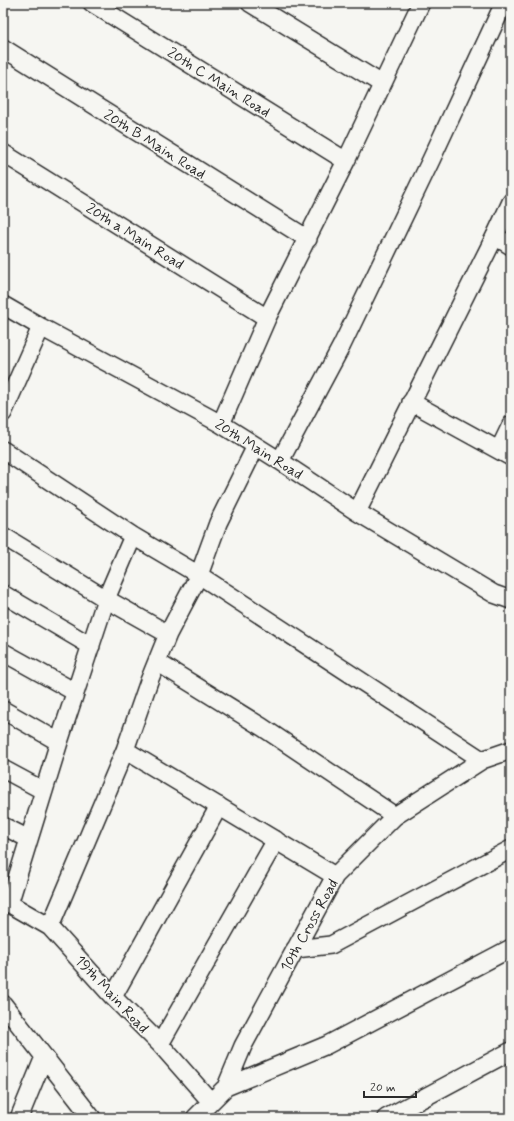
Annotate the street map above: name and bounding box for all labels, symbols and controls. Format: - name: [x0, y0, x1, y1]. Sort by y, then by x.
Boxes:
- street label: 20th C Main Road: [163, 43, 274, 123]
- street label: 20th B Main Road: [100, 105, 209, 184]
- street label: 20th a Main Road: [82, 199, 187, 275]
- street label: 20th Main Road: [211, 415, 306, 485]
- street label: 10th Cross Road: [276, 876, 344, 975]
- street label: 19th Main Road: [70, 951, 153, 1038]
- scale bar: [364, 1073, 416, 1099]
- text: 20 m: [370, 1080, 396, 1096]

